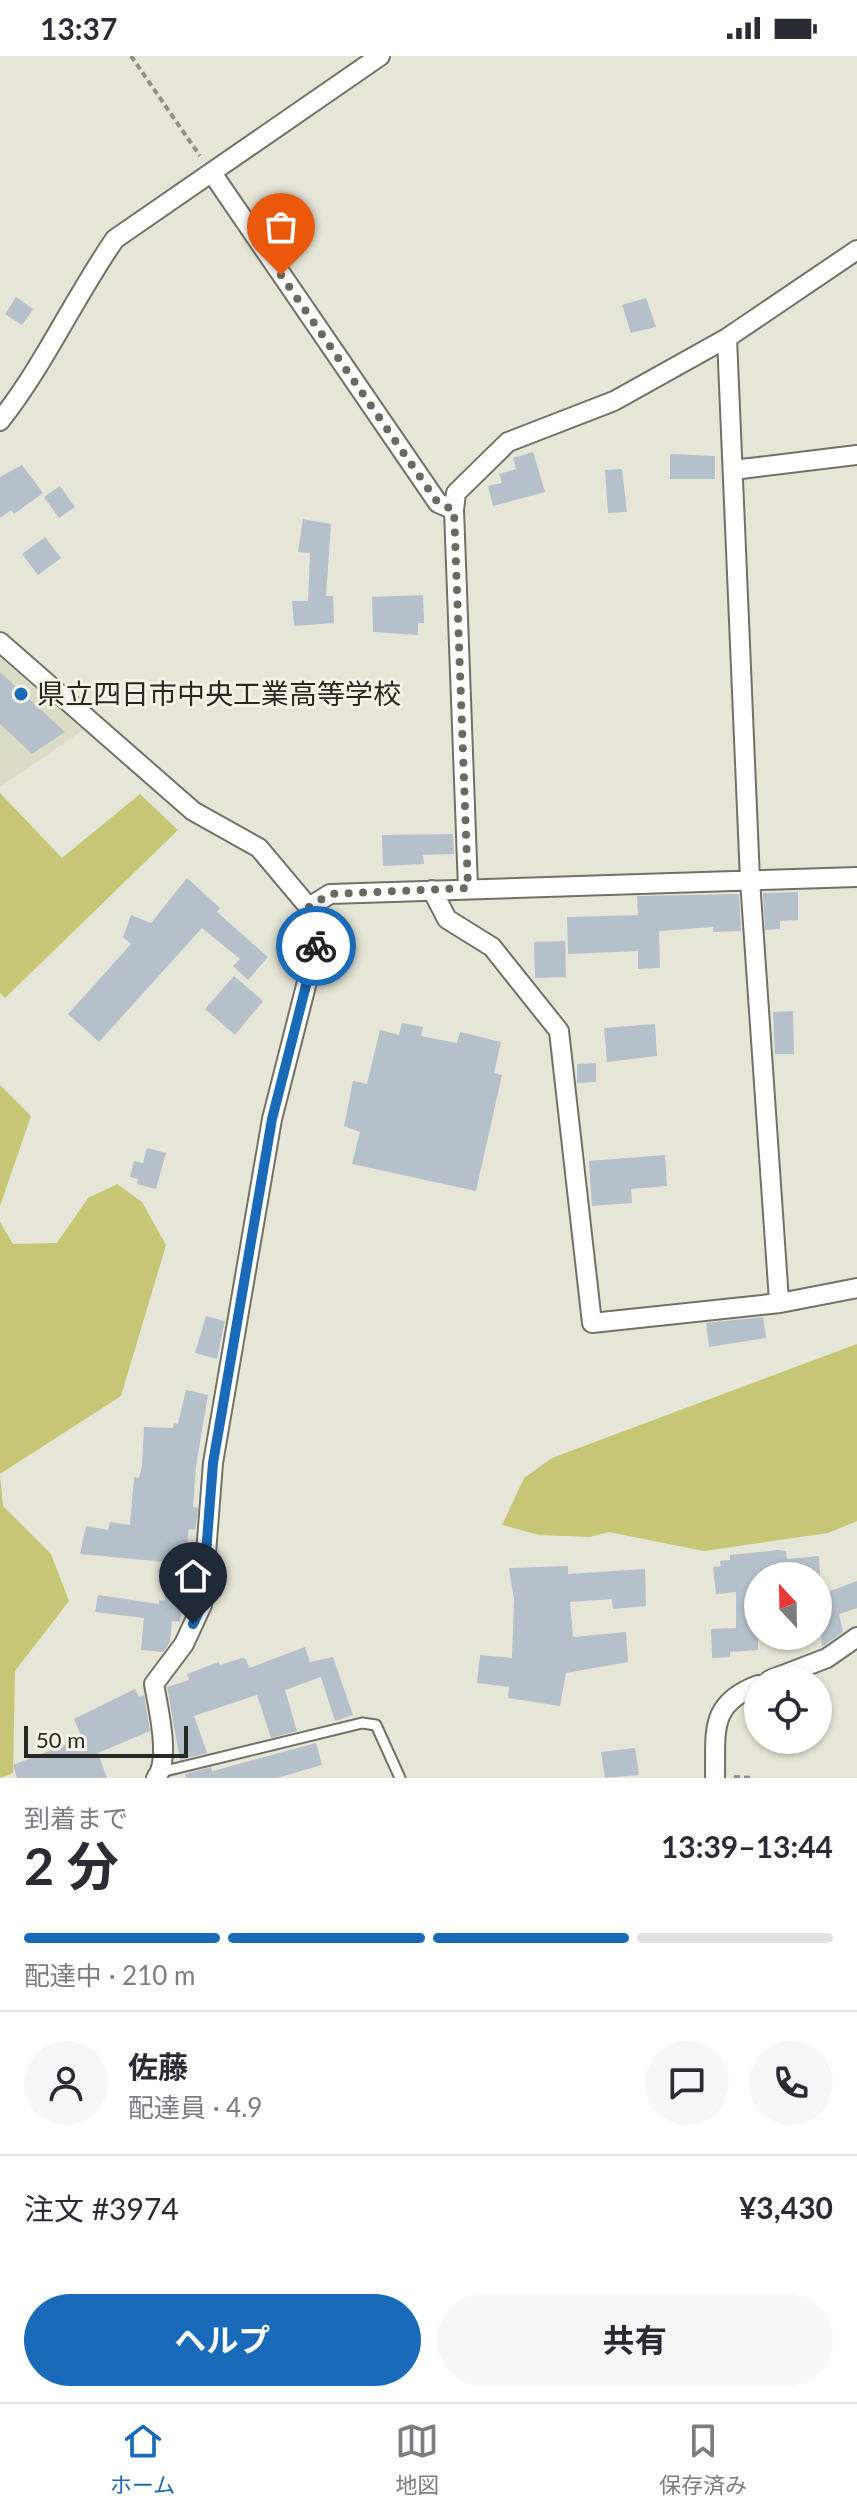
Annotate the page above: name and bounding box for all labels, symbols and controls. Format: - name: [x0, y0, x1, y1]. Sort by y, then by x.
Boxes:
- text: 13:37: [40, 10, 117, 46]
- pin: [247, 193, 315, 275]
- icon: bag: [259, 205, 303, 249]
- place label: 県立四日市中央工業高等学校: [37, 676, 401, 710]
- marker: 県立四日市中央工業高等学校: [12, 685, 30, 703]
- courier: [276, 906, 356, 986]
- icon: bike: [294, 924, 338, 968]
- pin: [159, 1542, 227, 1624]
- icon: home: [171, 1554, 215, 1598]
- north arrow: [744, 1562, 832, 1650]
- map controls: [744, 1562, 832, 1754]
- button: locate: [744, 1666, 832, 1754]
- scale bar: [24, 1722, 188, 1758]
- text: 50 m: [36, 1726, 85, 1753]
- text: 到着まで: [24, 1802, 128, 1834]
- text: 13:39–13:44: [661, 1828, 833, 1864]
- text: 2 分: [24, 1834, 119, 1896]
- text: 配達中 · 210 m: [24, 1959, 195, 1991]
- button: person: [24, 2041, 108, 2125]
- button: chat: [645, 2041, 729, 2125]
- button: phone: [749, 2041, 833, 2125]
- text: 佐藤: [128, 2048, 188, 2084]
- text: 配達員 · 4.9: [128, 2091, 262, 2123]
- text: ¥3,430: [739, 2189, 833, 2225]
- text: 注文 #3974: [24, 2190, 179, 2226]
- button: ヘルプ: [24, 2294, 421, 2386]
- button: 共有: [437, 2294, 833, 2386]
- tab: ホーム: [110, 2419, 175, 2499]
- tab: 地図: [395, 2419, 439, 2499]
- tab: 保存済み: [659, 2419, 747, 2499]

